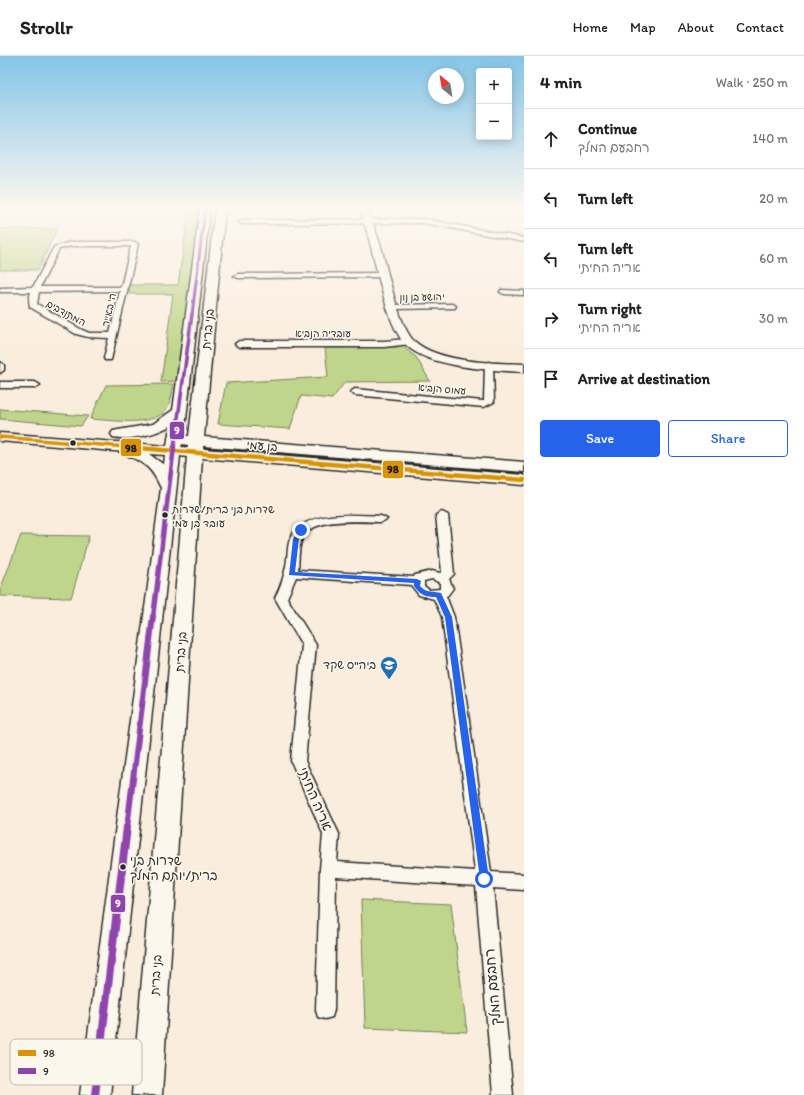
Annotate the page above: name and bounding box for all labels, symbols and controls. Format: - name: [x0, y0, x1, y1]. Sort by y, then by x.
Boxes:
- text: Strollr: [20, 16, 73, 39]
- text: Home: [573, 19, 608, 36]
- text: Map: [630, 19, 656, 36]
- text: About: [678, 19, 714, 36]
- text: Contact: [736, 19, 784, 36]
- north arrow: [428, 68, 464, 104]
- map controls: [476, 68, 512, 140]
- button: +: [476, 68, 512, 104]
- text: 4 min: [540, 72, 582, 92]
- text: Walk · 250 m: [716, 75, 788, 90]
- button: −: [476, 104, 512, 140]
- text: Continue: [578, 120, 637, 138]
- icon: ahead: [540, 128, 562, 150]
- text: 140 m: [752, 131, 788, 146]
- text: רחבעם המלך: [578, 140, 650, 155]
- icon: left: [540, 188, 562, 210]
- text: Turn left: [578, 190, 633, 208]
- text: 20 m: [759, 191, 788, 206]
- text: Turn left: [578, 240, 633, 258]
- icon: left: [540, 248, 562, 270]
- text: 60 m: [759, 251, 788, 266]
- text: אריה החיתי: [578, 260, 641, 275]
- street label: יהושע בן נון: [399, 290, 445, 304]
- street label: ה' באייר: [99, 292, 119, 328]
- street label: המתנדבים: [44, 297, 88, 329]
- text: Turn right: [578, 300, 642, 318]
- street label: בני ברית: [199, 308, 217, 351]
- icon: right: [540, 308, 562, 330]
- text: 30 m: [759, 311, 788, 326]
- text: אריה החיתי: [578, 320, 641, 335]
- street label: עובדיה הנביא: [295, 327, 351, 340]
- icon: arrive: [540, 368, 562, 390]
- text: Arrive at destination: [578, 370, 710, 388]
- street label: עמוס הנביא: [417, 380, 467, 398]
- button: Save: [540, 420, 660, 457]
- button: Share: [668, 420, 788, 457]
- line badge: 9: [169, 421, 185, 440]
- text: 9: [174, 424, 180, 437]
- unlabelled marker: [68, 438, 78, 448]
- line badge: 98: [120, 438, 142, 457]
- street label: בן עמי: [246, 438, 278, 454]
- text: 98: [125, 442, 137, 455]
- line badge: 98: [382, 460, 404, 479]
- text: 98: [387, 463, 399, 476]
- place label: שדרות בני ברית/שדרות עובד בן עמי: [171, 503, 275, 530]
- marker: שדרות בני ברית/שדרות עובד בן עמי: [160, 510, 170, 520]
- route end: [292, 521, 310, 539]
- street label: בני ברית: [173, 631, 189, 674]
- school or university icon: ביה"ס שקד: [379, 655, 399, 680]
- place label: ביה"ס שקד: [323, 658, 376, 673]
- street label: אריה החיתי: [294, 765, 336, 833]
- place label: שדרות בני ברית/יותם המלך: [130, 853, 218, 884]
- marker: שדרות בני ברית/יותם המלך: [118, 862, 128, 872]
- route start: [475, 870, 493, 888]
- line badge: 9: [110, 894, 126, 913]
- text: 9: [115, 897, 121, 910]
- street label: רחבעם המלך: [481, 948, 505, 1026]
- street label: בני ברית: [148, 954, 164, 997]
- legend: [10, 1039, 142, 1085]
- text: 98: [43, 1047, 55, 1060]
- text: 9: [43, 1065, 49, 1078]

